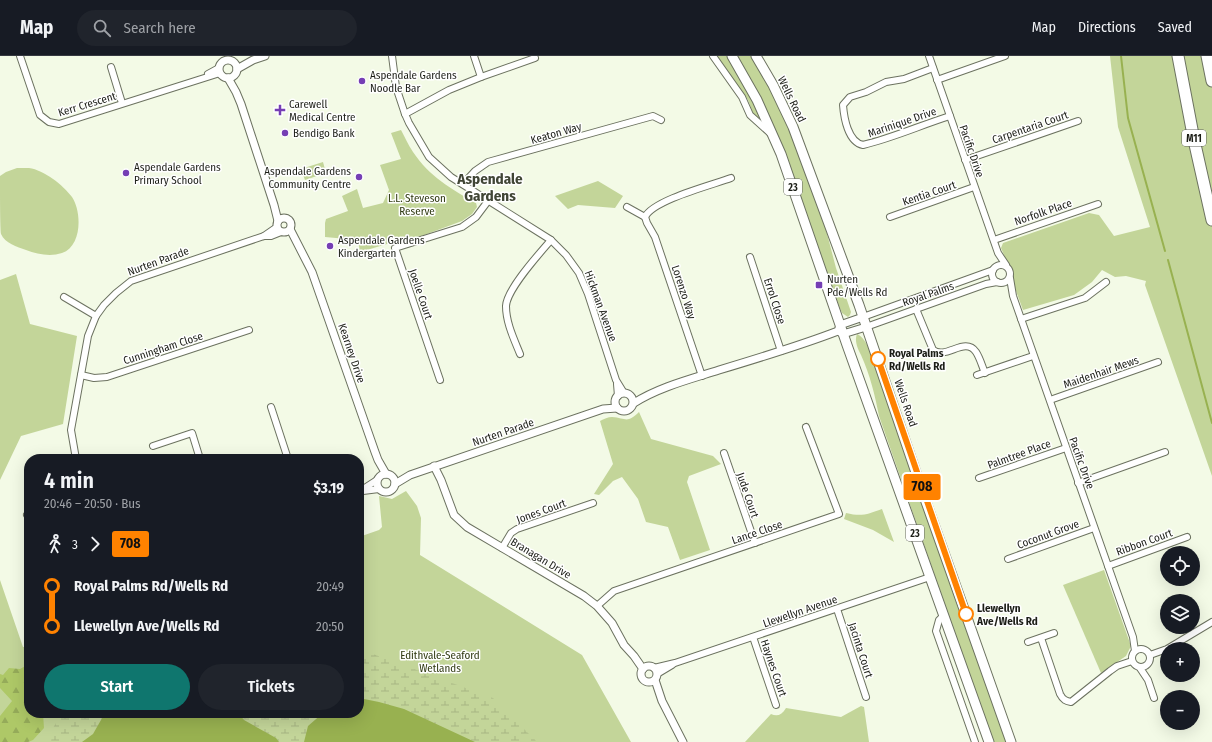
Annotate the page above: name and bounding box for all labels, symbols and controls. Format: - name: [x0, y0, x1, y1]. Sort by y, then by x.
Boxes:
- search box: [77, 10, 357, 46]
- text: Map: [20, 16, 53, 39]
- icon: search: [91, 17, 113, 39]
- text: Search here: [123, 19, 196, 37]
- text: Map: [1032, 19, 1056, 36]
- text: Directions: [1078, 19, 1136, 36]
- text: Saved: [1158, 19, 1192, 36]
- place label: Aspendale Gardens Noodle Bar: [370, 69, 457, 95]
- street label: Wells Road: [775, 74, 808, 124]
- marker: Aspendale Gardens Noodle Bar: [357, 76, 367, 86]
- street label: Kerr Crescent: [57, 89, 118, 119]
- place label: Carewell Medical Centre: [289, 98, 355, 124]
- marker: Carewell Medical Centre: [274, 104, 286, 116]
- street label: Marinique Drive: [866, 105, 938, 140]
- street label: Carpentaria Court: [990, 108, 1070, 147]
- street label: Keaton Way: [529, 120, 583, 147]
- street label: Pacific Drive: [957, 123, 987, 179]
- place label: Bendigo Bank: [293, 127, 355, 140]
- marker: Bendigo Bank: [280, 128, 290, 138]
- road number: M11: [1182, 130, 1206, 146]
- place label: Aspendale Gardens Primary School: [134, 161, 221, 187]
- place label: Aspendale Gardens Community Centre: [264, 165, 351, 191]
- marker: Aspendale Gardens Primary School: [121, 168, 131, 178]
- district label: Aspendale Gardens: [456, 170, 523, 205]
- marker: Aspendale Gardens Community Centre: [354, 172, 364, 182]
- street label: Kentia Court: [901, 178, 958, 209]
- road number: 23: [784, 179, 802, 195]
- park label: L.L. Steveson Reserve: [388, 192, 446, 218]
- street label: Norfolk Place: [1013, 197, 1074, 228]
- place label: Aspendale Gardens Kindergarten: [338, 234, 425, 260]
- marker: Aspendale Gardens Kindergarten: [325, 241, 335, 251]
- street label: Nurten Parade: [126, 244, 191, 279]
- street label: Lorenzo Way: [669, 264, 698, 321]
- street label: Joelle Court: [406, 267, 435, 321]
- street label: Hickman Avenue: [582, 269, 619, 343]
- place label: Nurten Pde/Wells Rd: [827, 273, 887, 299]
- street label: Errol Close: [761, 276, 788, 326]
- marker: Nurten Pde/Wells Rd: [814, 280, 824, 290]
- street label: Royal Palms: [901, 280, 956, 309]
- street label: Kearney Drive: [335, 322, 368, 385]
- street label: Cunningham Close: [122, 329, 205, 367]
- place label: Royal Palms Rd/Wells Rd: [889, 347, 945, 373]
- marker: Royal Palms Rd/Wells Rd: [870, 351, 886, 367]
- street label: Maidenhair Mews: [1062, 353, 1141, 391]
- street label: Wells Road: [891, 378, 920, 429]
- street label: Nurten Parade: [471, 416, 536, 449]
- street label: Pacific Drive: [1066, 435, 1097, 491]
- street label: Palmtree Place: [986, 437, 1053, 472]
- text: 4 min: [44, 467, 94, 494]
- street label: Jude Court: [734, 471, 761, 520]
- line badge: 708: [899, 474, 945, 500]
- text: 708: [912, 478, 932, 495]
- text: $3.19: [313, 479, 344, 497]
- text: 20:46 – 20:50 · Bus: [44, 496, 141, 511]
- street label: Jones Court: [515, 496, 568, 526]
- street label: Coconut Grove: [1015, 517, 1081, 552]
- street label: Lance Close: [730, 518, 784, 547]
- road number: 23: [906, 525, 924, 541]
- street label: Ribbon Court: [1114, 526, 1174, 559]
- icon: walk: [44, 533, 66, 555]
- icon: forward: [84, 533, 106, 555]
- text: 708: [120, 535, 141, 552]
- street label: Branagan Drive: [508, 535, 573, 582]
- text: 3: [72, 537, 78, 552]
- map controls: [1160, 546, 1200, 730]
- button: locate: [1160, 546, 1200, 586]
- text: Royal Palms Rd/Wells Rd: [74, 577, 228, 595]
- text: 20:49: [316, 579, 344, 594]
- street label: Llewellyn Avenue: [761, 593, 839, 630]
- button: layers: [1160, 594, 1200, 634]
- place label: Llewellyn Ave/Wells Rd: [976, 602, 1038, 628]
- marker: Llewellyn Ave/Wells Rd: [958, 606, 974, 622]
- text: Llewellyn Ave/Wells Rd: [74, 617, 220, 635]
- text: 20:50: [316, 619, 344, 634]
- street label: Jacinta Court: [845, 621, 876, 680]
- street label: Haynes Court: [758, 638, 790, 699]
- button: +: [1160, 642, 1200, 682]
- park label: Edithvale-Seaford Wetlands: [400, 649, 480, 675]
- button: Start: [44, 664, 190, 710]
- button: Tickets: [198, 664, 344, 710]
- button: −: [1160, 690, 1200, 730]

